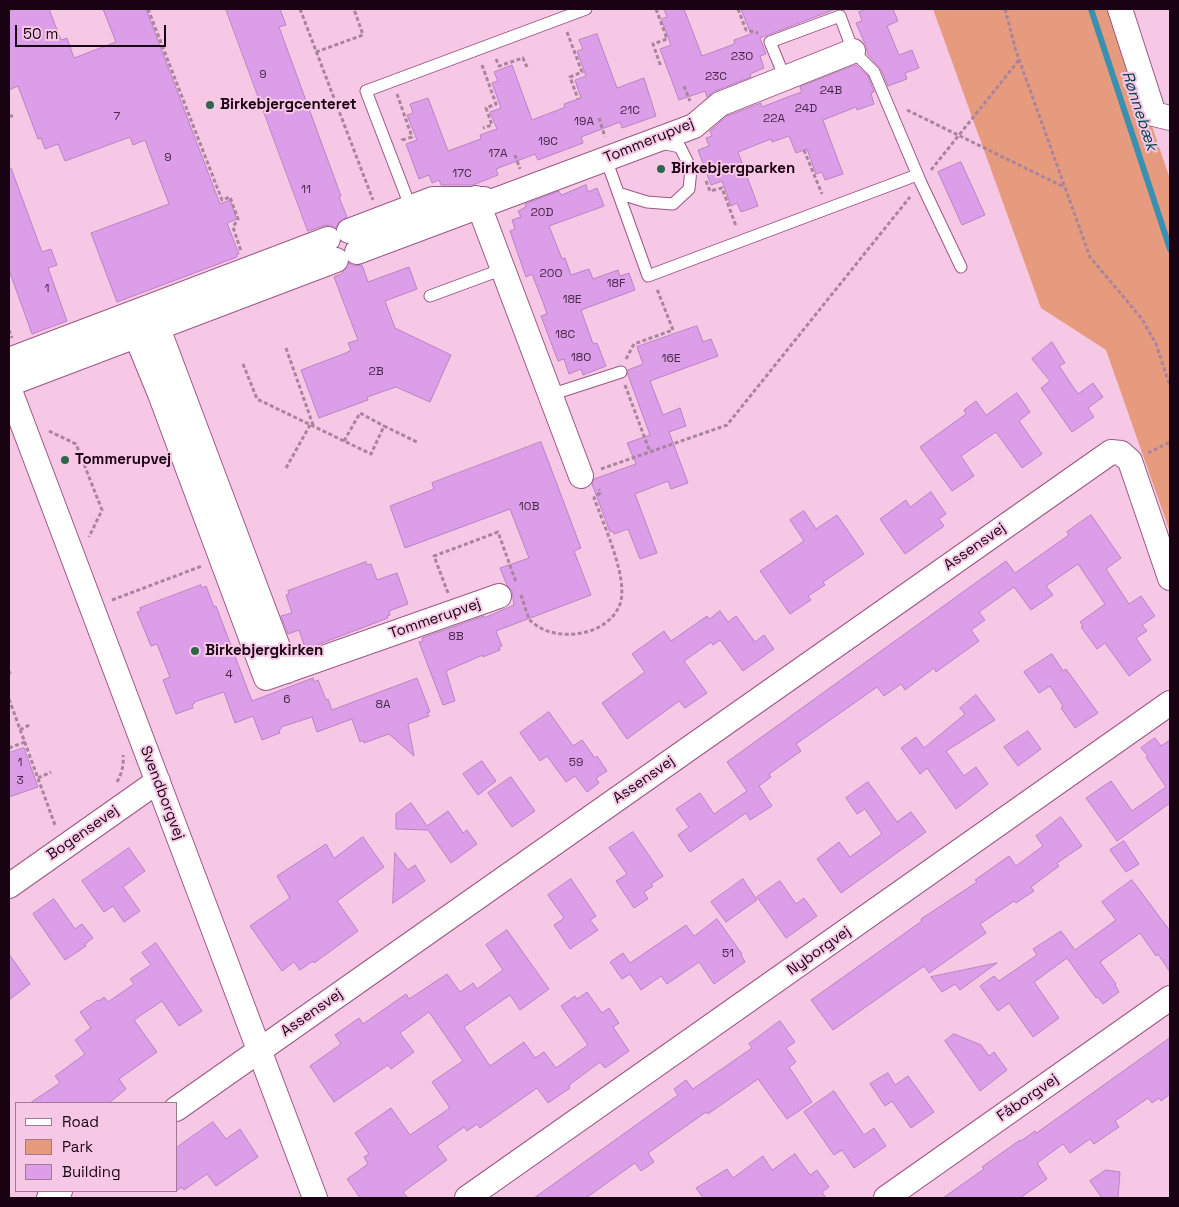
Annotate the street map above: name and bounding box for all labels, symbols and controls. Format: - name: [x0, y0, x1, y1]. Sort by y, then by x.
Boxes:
- scale bar: [18, 15, 169, 47]
- text: 50 m: [23, 24, 58, 43]
- house number: 23O: [731, 50, 753, 64]
- house number: 9: [259, 68, 267, 82]
- water label: Rønnebæk: [1117, 69, 1161, 153]
- house number: 23C: [705, 70, 727, 84]
- house number: 24B: [820, 84, 842, 98]
- place label: Birkebjergcenteret: [220, 96, 357, 114]
- marker: Birkebjergcenteret: [204, 99, 216, 111]
- house number: 24D: [795, 102, 817, 116]
- house number: 21C: [620, 104, 640, 118]
- house number: 7: [114, 110, 120, 124]
- house number: 22A: [763, 112, 785, 126]
- house number: 19A: [574, 115, 594, 129]
- street label: Tommerupvej: [601, 115, 697, 167]
- house number: 19C: [538, 135, 558, 149]
- house number: 17A: [488, 147, 508, 161]
- house number: 9: [164, 151, 172, 165]
- place label: Birkebjergparken: [671, 160, 795, 178]
- marker: Birkebjergparken: [655, 163, 667, 175]
- house number: 17C: [452, 167, 472, 181]
- house number: 11: [301, 183, 311, 197]
- house number: 20D: [531, 206, 553, 220]
- house number: 20O: [540, 267, 562, 281]
- house number: 18F: [607, 277, 625, 291]
- house number: 1: [44, 282, 50, 296]
- house number: 18E: [562, 293, 582, 307]
- house number: 18C: [555, 328, 575, 342]
- house number: 18O: [571, 351, 591, 365]
- house number: 16E: [661, 352, 681, 366]
- house number: 2B: [368, 365, 384, 379]
- place label: Tommerupvej: [75, 451, 171, 469]
- marker: Tommerupvej: [59, 454, 71, 466]
- house number: 10B: [519, 500, 539, 514]
- street label: Assensvej: [941, 519, 1009, 575]
- street label: Tommerupvej: [387, 595, 483, 643]
- house number: 8B: [448, 630, 464, 644]
- place label: Birkebjergkirken: [205, 642, 323, 660]
- marker: Birkebjergkirken: [189, 645, 201, 657]
- house number: 4: [225, 668, 233, 682]
- house number: 6: [283, 693, 291, 707]
- house number: 8A: [375, 698, 391, 712]
- street label: Svendborgvej: [136, 744, 188, 842]
- street label: Assensvej: [610, 752, 678, 808]
- house number: 1: [17, 756, 23, 770]
- house number: 59: [569, 756, 583, 770]
- house number: 3: [16, 774, 24, 788]
- street label: Bogensevej: [44, 802, 122, 864]
- street label: Nyborgvej: [784, 923, 854, 979]
- house number: 51: [722, 947, 734, 961]
- street label: Assensvej: [278, 985, 346, 1041]
- street label: Fåborgvej: [994, 1070, 1062, 1126]
- legend: [15, 1102, 178, 1192]
- text: Road: [62, 1112, 99, 1131]
- text: Park: [62, 1137, 93, 1156]
- text: Building: [62, 1162, 121, 1181]

